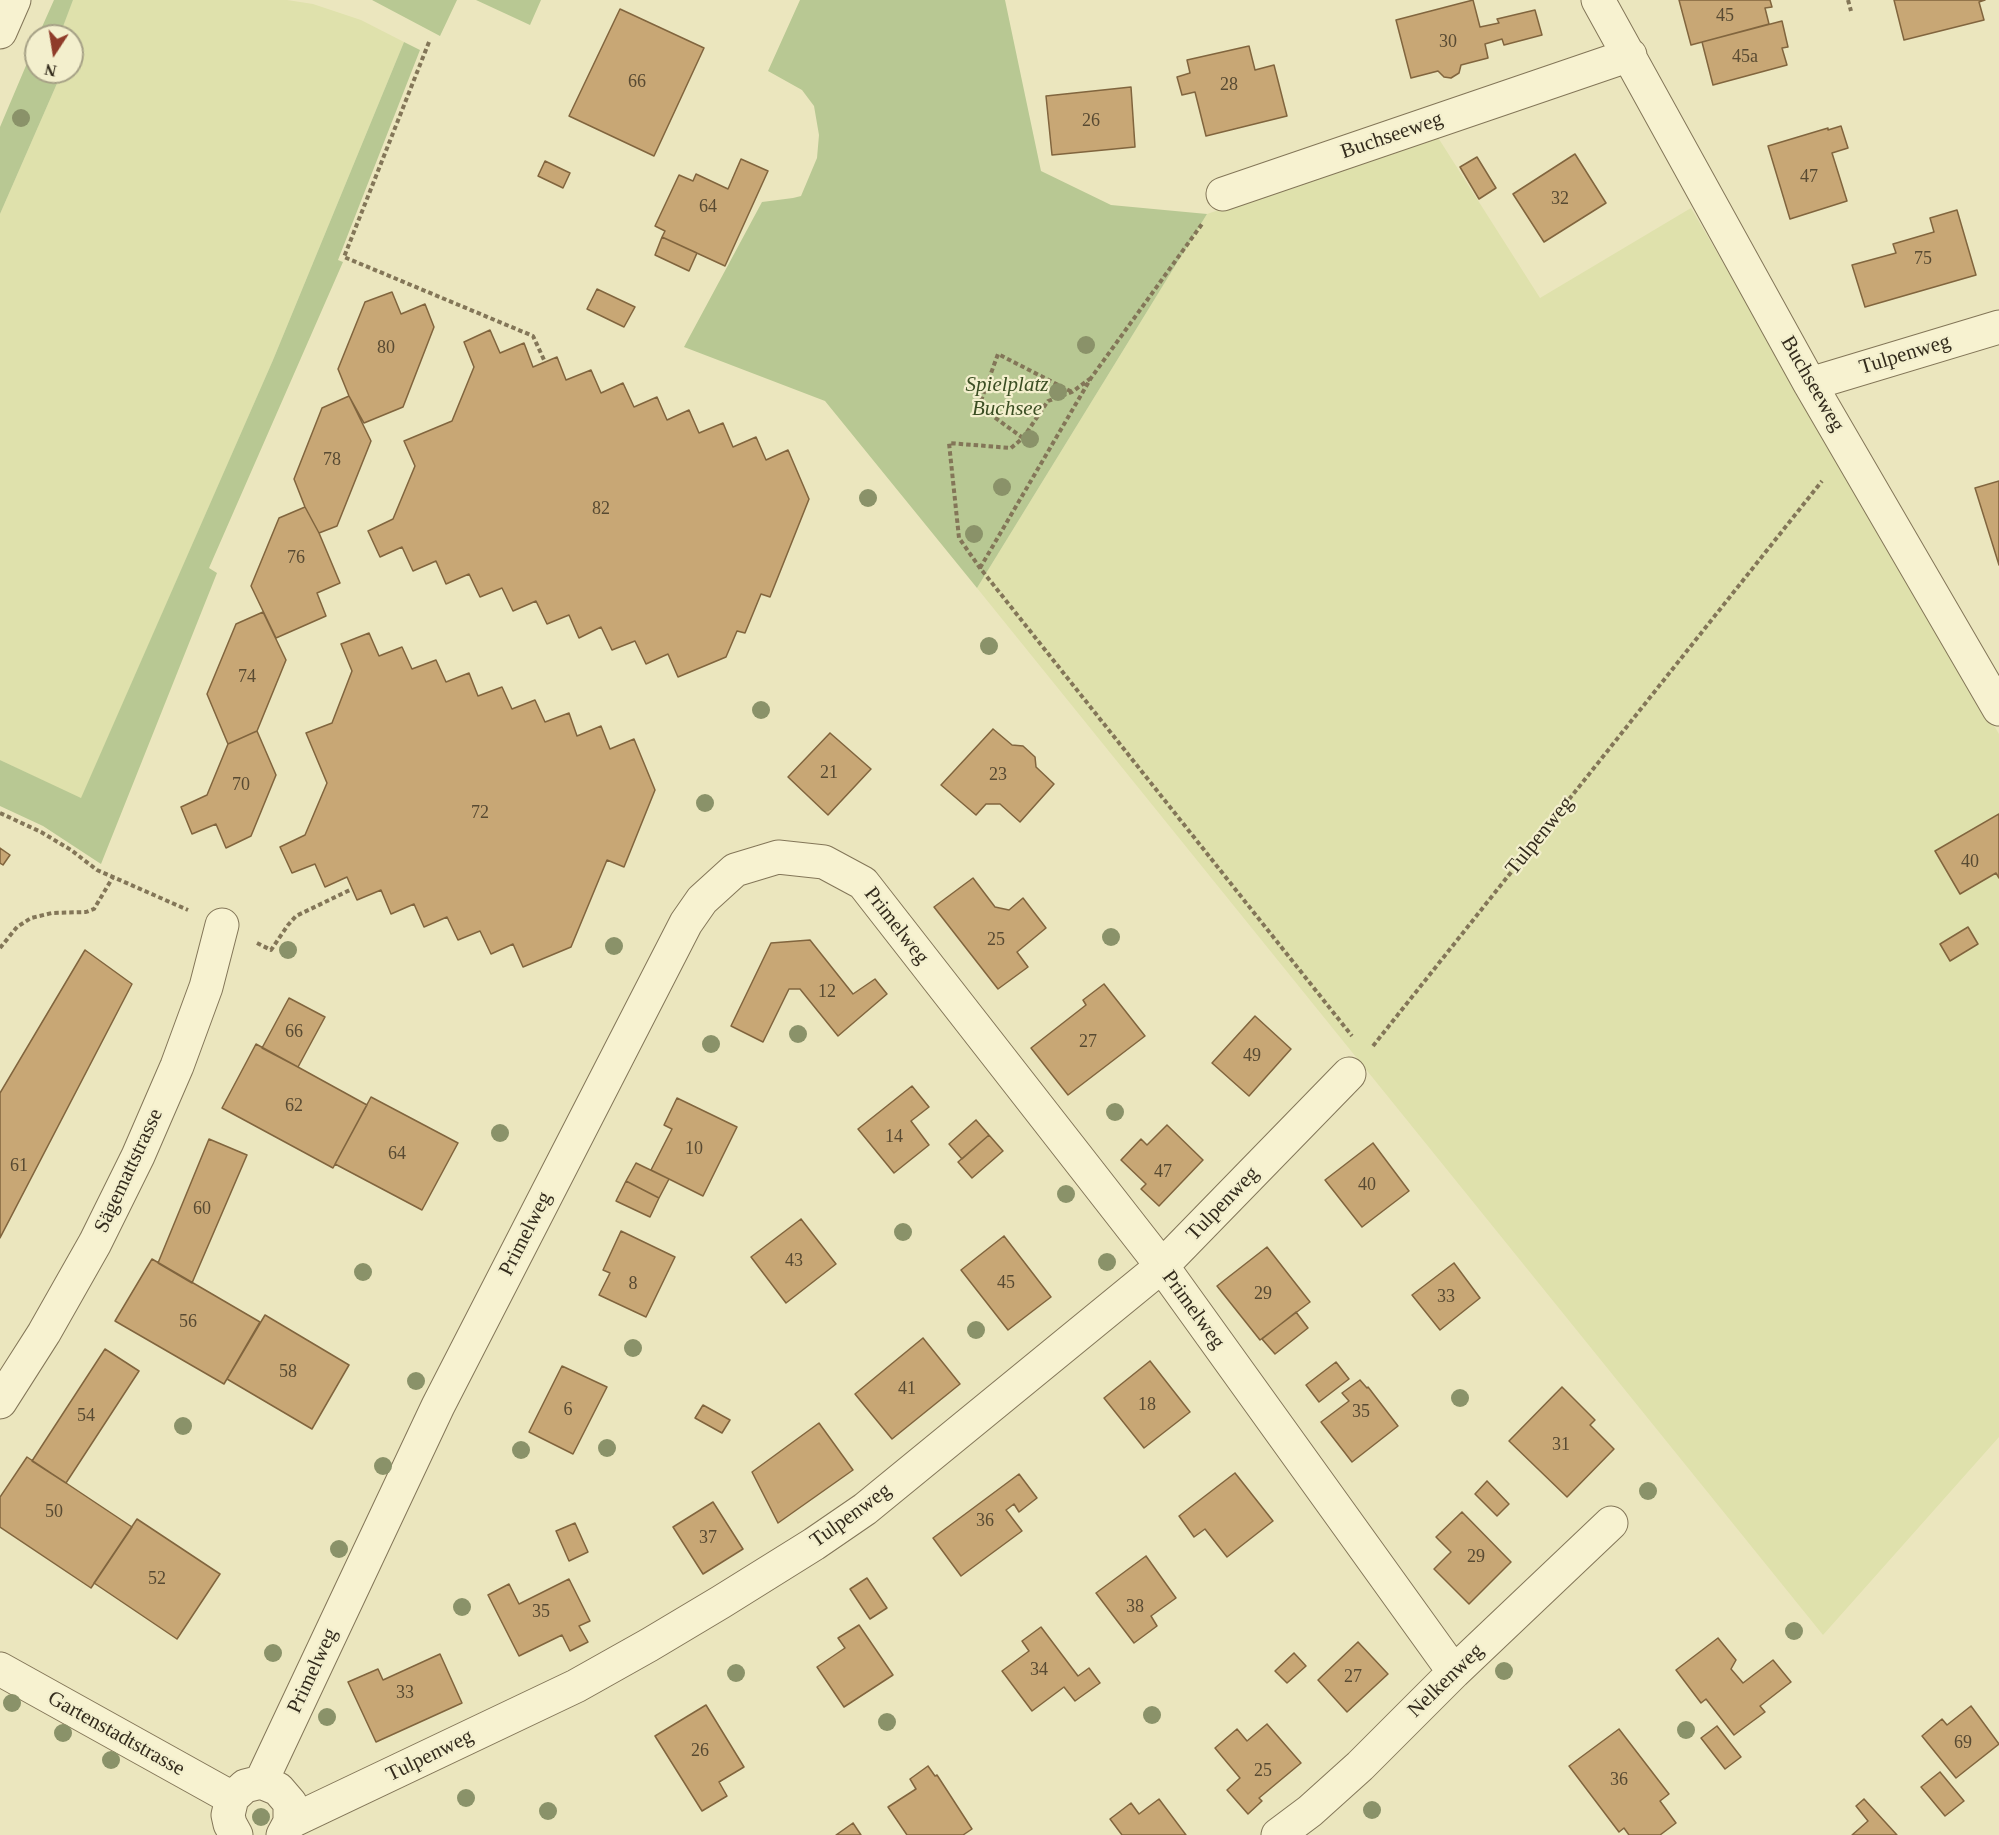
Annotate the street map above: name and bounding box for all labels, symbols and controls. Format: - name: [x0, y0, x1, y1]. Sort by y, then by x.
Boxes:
- house number: 45: [1716, 5, 1734, 27]
- north arrow: [24, 24, 84, 84]
- house number: 30: [1439, 31, 1457, 53]
- house number: 45a: [1732, 46, 1758, 68]
- text: N: [43, 61, 58, 80]
- house number: 66: [628, 71, 646, 93]
- house number: 28: [1220, 74, 1238, 96]
- street label: Buchseeweg: [1338, 107, 1446, 165]
- house number: 26: [1082, 110, 1100, 132]
- house number: 47: [1800, 166, 1818, 188]
- house number: 32: [1551, 188, 1569, 210]
- house number: 64: [699, 196, 717, 218]
- house number: 75: [1914, 248, 1932, 270]
- street label: Tulpenweg: [1856, 329, 1954, 381]
- street label: Buchseeweg: [1775, 332, 1849, 436]
- house number: 80: [377, 337, 395, 359]
- park label: Spielplatz Buchsee: [966, 372, 1048, 422]
- house number: 78: [323, 449, 341, 471]
- house number: 82: [592, 498, 610, 520]
- house number: 76: [287, 547, 305, 569]
- house number: 74: [238, 666, 256, 688]
- house number: 21: [820, 762, 838, 784]
- house number: 23: [989, 764, 1007, 786]
- house number: 70: [232, 774, 250, 796]
- street label: Tulpenweg: [1501, 792, 1579, 880]
- house number: 72: [471, 802, 489, 824]
- house number: 40: [1961, 851, 1979, 873]
- street label: Primelweg: [858, 882, 934, 970]
- house number: 25: [987, 929, 1005, 951]
- house number: 12: [818, 981, 836, 1003]
- house number: 66: [285, 1021, 303, 1043]
- house number: 27: [1079, 1031, 1097, 1053]
- house number: 49: [1243, 1045, 1261, 1067]
- house number: 62: [285, 1095, 303, 1117]
- street label: Sägemattstrasse: [89, 1105, 169, 1237]
- house number: 14: [885, 1126, 903, 1148]
- house number: 10: [685, 1138, 703, 1160]
- house number: 64: [388, 1143, 406, 1165]
- house number: 61: [10, 1155, 28, 1177]
- house number: 47: [1154, 1161, 1172, 1183]
- street label: Tulpenweg: [1181, 1162, 1265, 1246]
- house number: 40: [1358, 1174, 1376, 1196]
- street label: Primelweg: [494, 1188, 558, 1280]
- house number: 60: [193, 1198, 211, 1220]
- house number: 43: [785, 1250, 803, 1272]
- street label: Primelweg: [1156, 1266, 1230, 1354]
- house number: 45: [997, 1272, 1015, 1294]
- house number: 8: [628, 1273, 638, 1295]
- house number: 29: [1254, 1283, 1272, 1305]
- house number: 33: [1437, 1286, 1455, 1308]
- house number: 56: [179, 1311, 197, 1333]
- house number: 58: [279, 1361, 297, 1383]
- house number: 41: [898, 1378, 916, 1400]
- house number: 18: [1138, 1394, 1156, 1416]
- house number: 6: [564, 1399, 572, 1421]
- house number: 35: [1352, 1401, 1370, 1423]
- house number: 54: [77, 1405, 95, 1427]
- house number: 31: [1552, 1434, 1570, 1456]
- street label: Tulpenweg: [806, 1478, 896, 1554]
- house number: 50: [45, 1501, 63, 1523]
- house number: 36: [976, 1510, 994, 1532]
- house number: 37: [699, 1527, 717, 1549]
- house number: 29: [1467, 1546, 1485, 1568]
- house number: 52: [148, 1568, 166, 1590]
- house number: 38: [1126, 1596, 1144, 1618]
- house number: 35: [532, 1601, 550, 1623]
- street label: Primelweg: [282, 1624, 344, 1718]
- street label: Nelkenweg: [1403, 1639, 1489, 1723]
- house number: 34: [1030, 1659, 1048, 1681]
- house number: 27: [1344, 1666, 1362, 1688]
- house number: 33: [396, 1682, 414, 1704]
- street label: Gartenstadtstrasse: [43, 1686, 189, 1782]
- street label: Tulpenweg: [382, 1724, 478, 1788]
- house number: 69: [1954, 1732, 1972, 1754]
- house number: 26: [691, 1740, 709, 1762]
- house number: 25: [1254, 1760, 1272, 1782]
- house number: 36: [1610, 1769, 1628, 1791]

